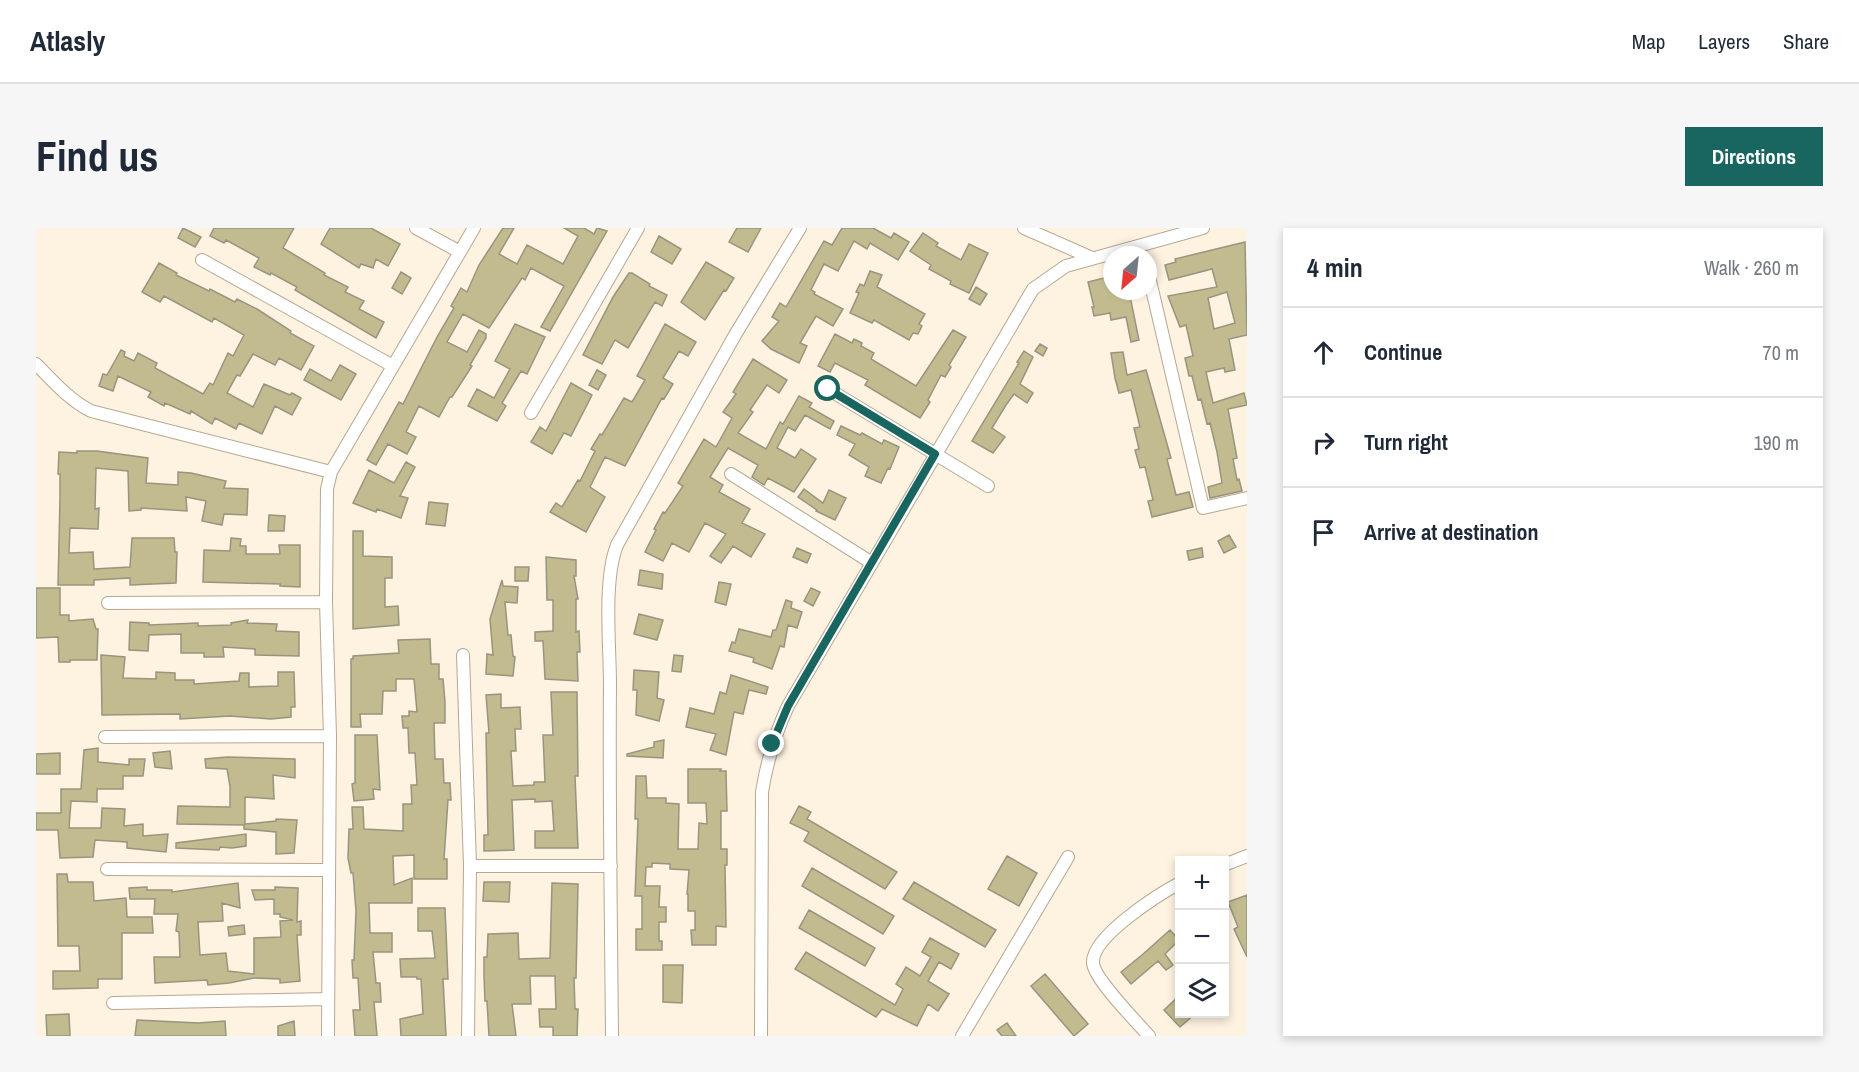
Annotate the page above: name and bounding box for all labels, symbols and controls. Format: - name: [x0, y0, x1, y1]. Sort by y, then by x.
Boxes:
- text: Atlasly: [30, 22, 105, 60]
- text: Map: [1632, 27, 1665, 56]
- text: Layers: [1698, 27, 1750, 56]
- text: Share: [1783, 27, 1829, 56]
- button: Directions: [1685, 127, 1823, 186]
- text: Find us: [36, 128, 158, 184]
- north arrow: [1103, 246, 1157, 300]
- text: 4 min: [1307, 250, 1363, 285]
- text: Walk · 260 m: [1704, 254, 1799, 281]
- icon: ahead: [1307, 336, 1340, 369]
- text: Continue: [1364, 337, 1442, 367]
- text: 70 m: [1763, 339, 1799, 366]
- route start: [814, 375, 840, 401]
- icon: right: [1307, 426, 1340, 459]
- text: Turn right: [1364, 427, 1448, 457]
- text: 190 m: [1753, 429, 1799, 456]
- icon: arrive: [1307, 516, 1340, 549]
- text: Arrive at destination: [1364, 517, 1538, 547]
- route end: [758, 730, 784, 756]
- map controls: [1175, 856, 1229, 1018]
- button: +: [1175, 856, 1229, 910]
- button: −: [1175, 910, 1229, 964]
- button: layers: [1175, 964, 1229, 1018]

